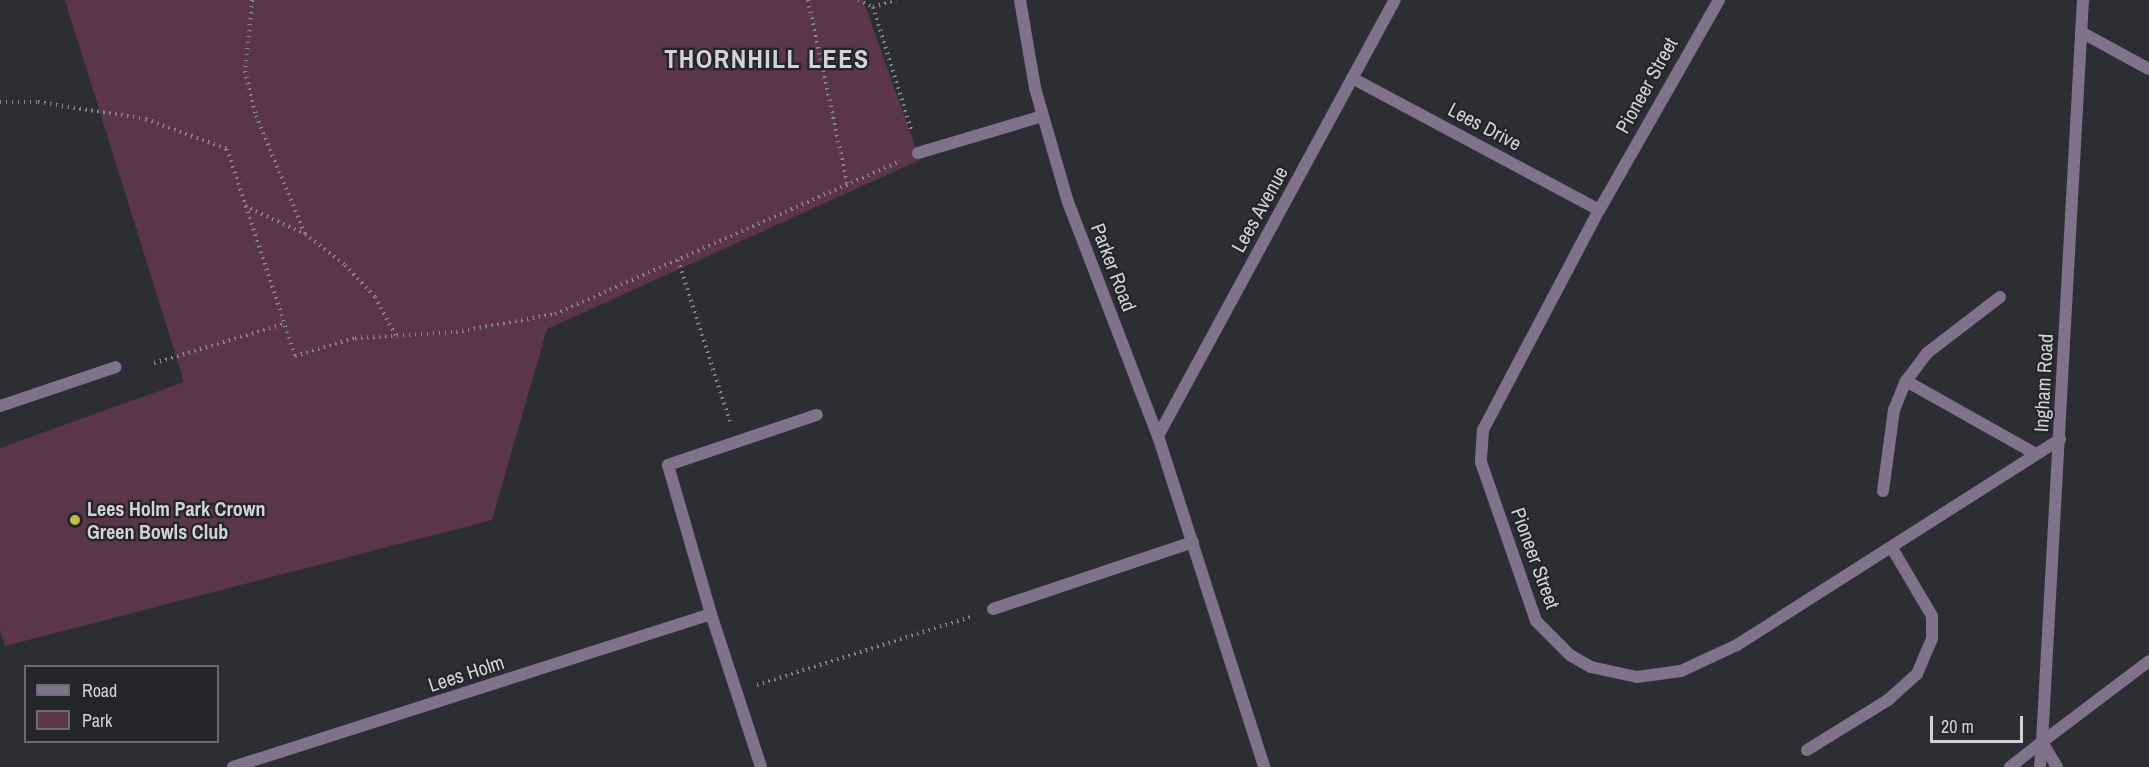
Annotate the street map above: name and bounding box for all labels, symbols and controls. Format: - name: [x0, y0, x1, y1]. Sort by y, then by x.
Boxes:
- street label: Pioneer Street: [1610, 33, 1682, 137]
- district label: THORNHILL LEES: [664, 43, 870, 75]
- street label: Lees Drive: [1444, 97, 1526, 155]
- street label: Lees Avenue: [1225, 161, 1293, 257]
- street label: Parker Road: [1086, 220, 1142, 314]
- street label: Ingham Road: [2028, 333, 2058, 433]
- place label: Lees Holm Park Crown Green Bowls Club: [87, 496, 266, 543]
- street label: Pioneer Street: [1507, 504, 1565, 612]
- marker: Lees Holm Park Crown Green Bowls Club: [68, 513, 82, 527]
- street label: Lees Holm: [425, 649, 507, 697]
- legend: [24, 665, 219, 743]
- text: Road: [82, 678, 117, 703]
- scale bar: [1933, 704, 2026, 742]
- text: Park: [82, 708, 112, 733]
- text: 20 m: [1941, 714, 1974, 739]

